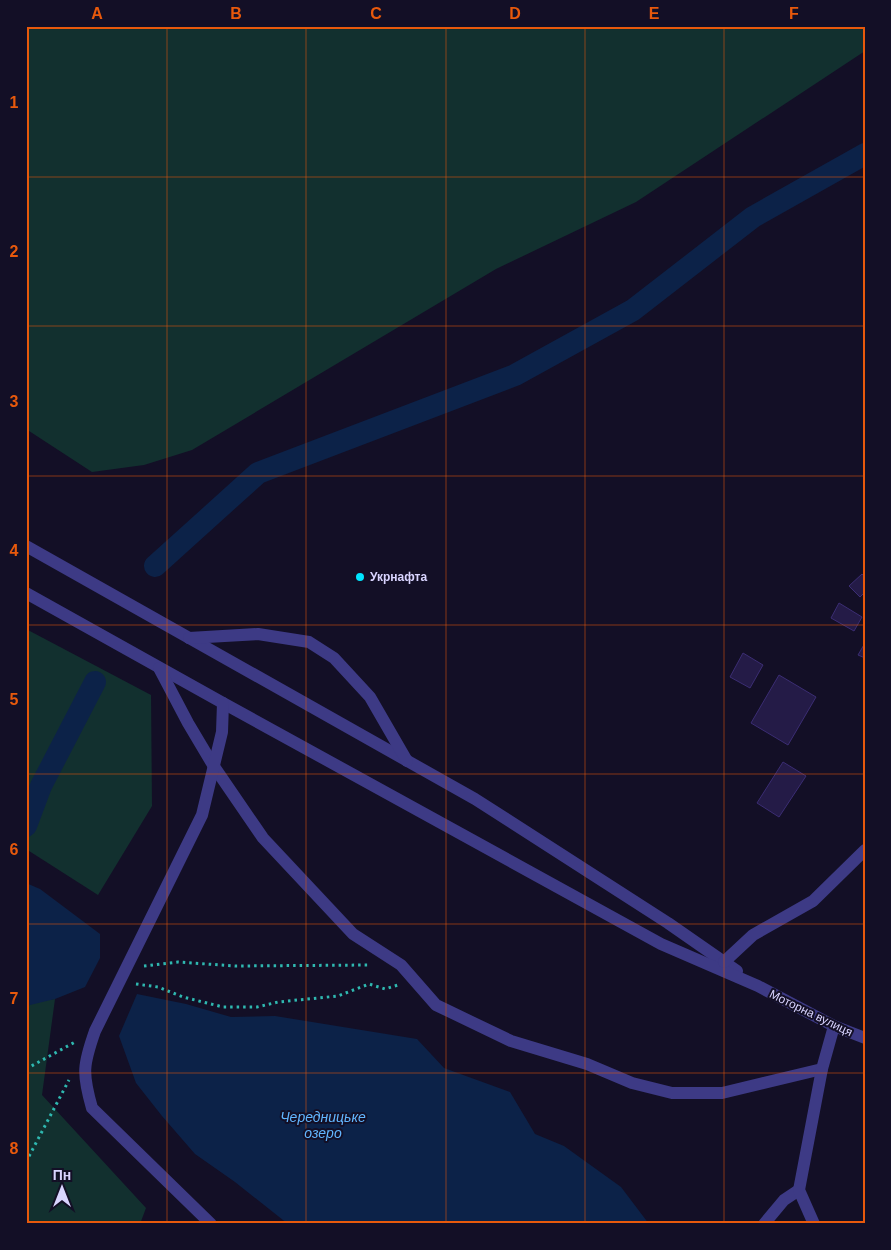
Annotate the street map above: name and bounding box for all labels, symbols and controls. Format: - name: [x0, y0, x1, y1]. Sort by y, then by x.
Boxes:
- text: A: [91, 5, 103, 22]
- text: B: [230, 5, 242, 22]
- text: C: [370, 5, 382, 22]
- text: D: [509, 5, 521, 22]
- text: E: [649, 5, 660, 22]
- text: F: [789, 5, 799, 22]
- text: 1: [10, 94, 19, 111]
- text: 2: [10, 243, 19, 260]
- text: 3: [10, 393, 19, 410]
- text: 4: [10, 542, 19, 559]
- place label: Укрнафта: [370, 570, 427, 584]
- marker: Укрнафта: [354, 571, 366, 583]
- text: 5: [10, 691, 19, 708]
- text: 6: [10, 841, 19, 858]
- street label: Моторна вулиця: [767, 987, 855, 1039]
- text: 7: [10, 990, 19, 1007]
- water label: Чередницьке озеро: [280, 1109, 366, 1141]
- text: 8: [10, 1140, 19, 1157]
- north arrow: [38, 1162, 88, 1212]
- text: Пн: [53, 1167, 71, 1183]

